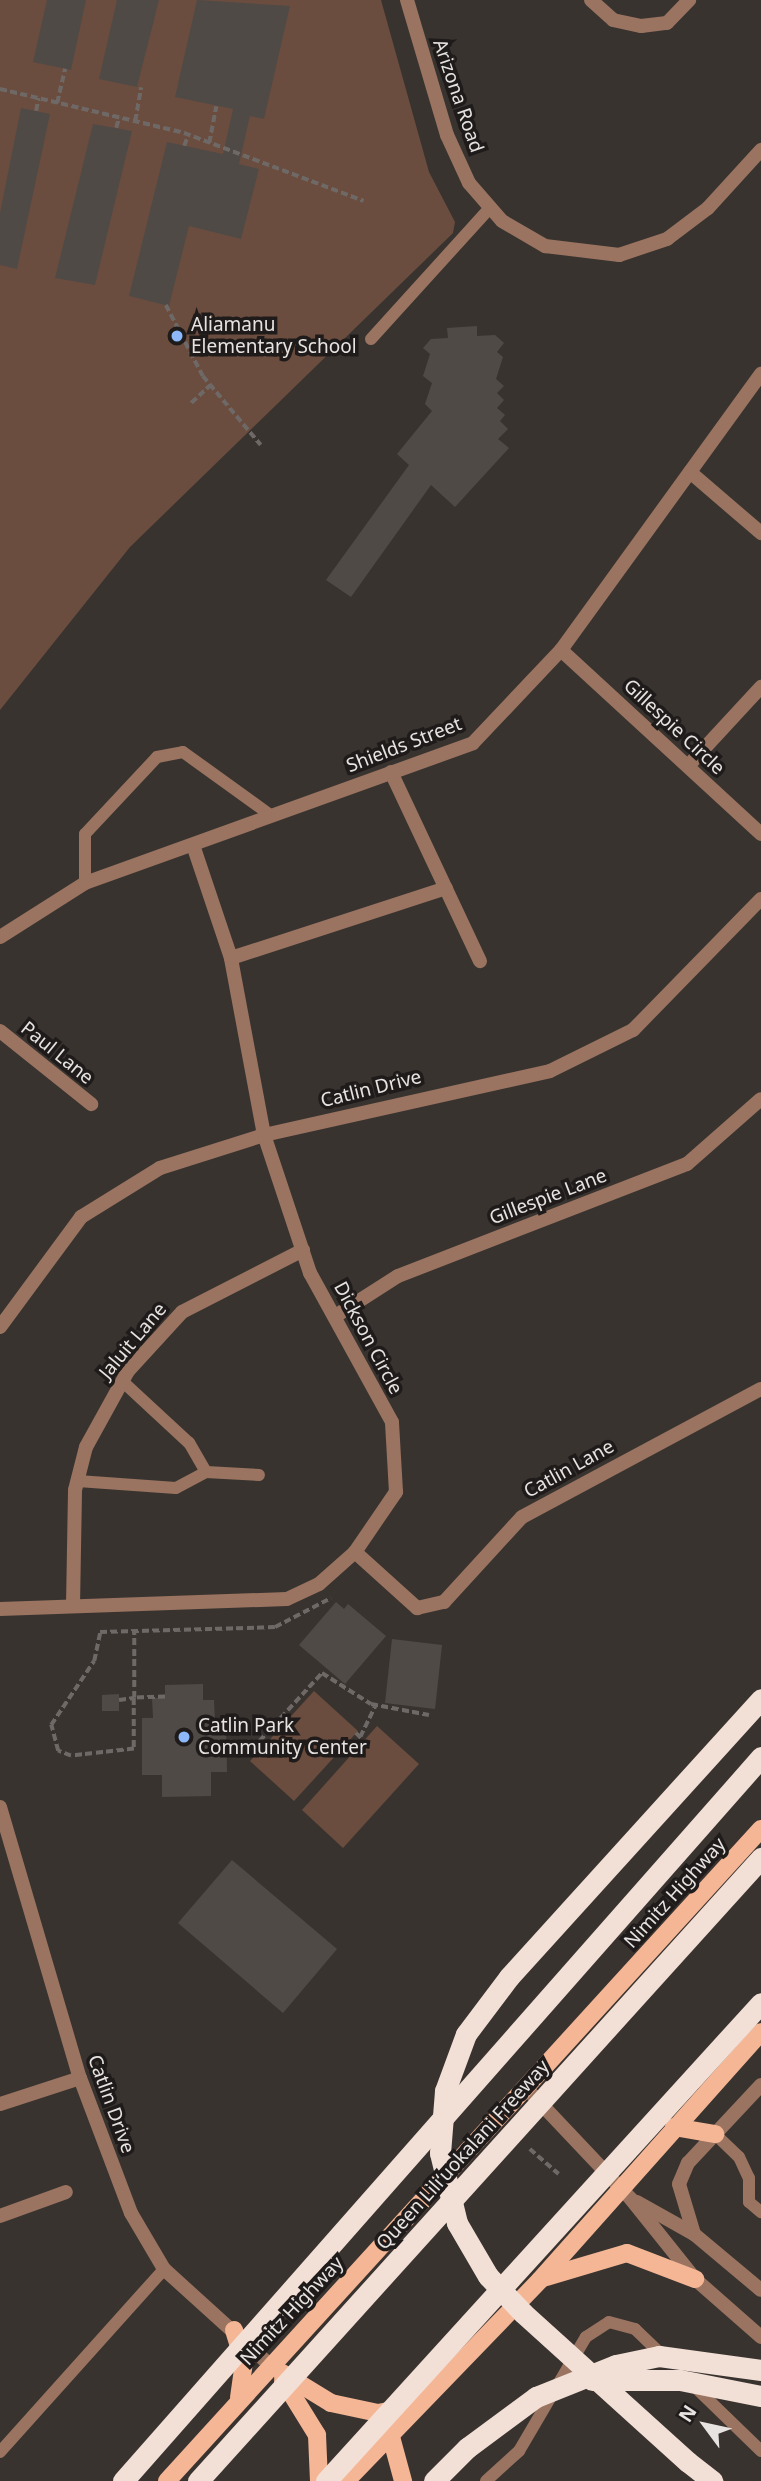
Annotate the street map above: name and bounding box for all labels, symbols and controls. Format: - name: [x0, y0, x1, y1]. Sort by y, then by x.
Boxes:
- street label: Arizona Road: [428, 36, 488, 156]
- place label: Aliamanu Elementary School: [191, 314, 357, 358]
- marker: Aliamanu Elementary School: [169, 328, 185, 344]
- street label: Gillespie Circle: [619, 674, 729, 780]
- street label: Shields Street: [343, 713, 465, 777]
- street label: Paul Lane: [16, 1017, 98, 1089]
- street label: Catlin Drive: [318, 1065, 424, 1113]
- street label: Gillespie Lane: [486, 1164, 610, 1230]
- street label: Dickson Circle: [329, 1278, 407, 1398]
- street label: Jaluit Lane: [95, 1298, 171, 1384]
- street label: Catlin Lane: [520, 1435, 618, 1503]
- place label: Catlin Park Community Center: [198, 1715, 367, 1759]
- marker: Catlin Park Community Center: [176, 1729, 192, 1745]
- street label: Nimitz Highway: [620, 1833, 730, 1953]
- street label: Catlin Drive: [83, 2052, 139, 2156]
- street label: Queen Liliʻuokalani Freeway: [372, 2055, 554, 2255]
- street label: Nimitz Highway: [236, 2252, 348, 2370]
- north arrow: [670, 2390, 740, 2460]
- text: N: [672, 2400, 702, 2427]

